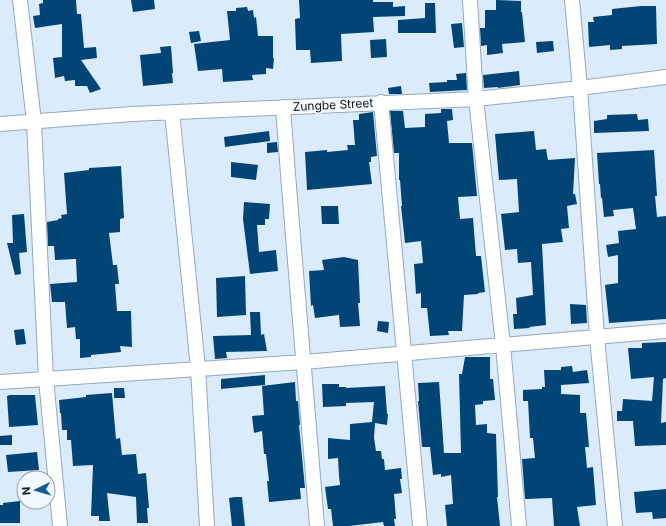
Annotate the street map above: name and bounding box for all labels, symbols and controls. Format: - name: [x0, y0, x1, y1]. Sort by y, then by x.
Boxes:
- street label: Zungbe Street: [292, 95, 374, 114]
- north arrow: [16, 470, 56, 510]
- text: N: [19, 486, 33, 496]

